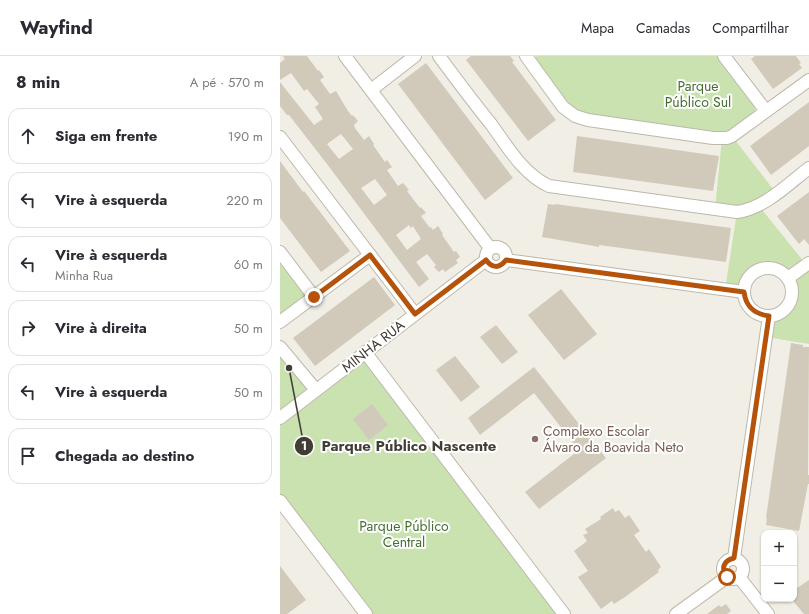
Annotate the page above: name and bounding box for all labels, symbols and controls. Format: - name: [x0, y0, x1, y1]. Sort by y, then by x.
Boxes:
- text: Wayfind: [20, 14, 93, 41]
- text: Mapa: [581, 18, 614, 38]
- text: Camadas: [636, 18, 690, 38]
- text: Compartilhar: [712, 18, 789, 38]
- text: 8 min: [16, 70, 60, 94]
- text: A pé · 570 m: [190, 73, 264, 92]
- park label: Parque Público Sul: [665, 76, 731, 112]
- icon: ahead: [17, 125, 39, 147]
- text: Siga em frente: [55, 125, 157, 147]
- text: 190 m: [228, 127, 263, 146]
- icon: left: [17, 189, 39, 211]
- text: Vire à esquerda: [55, 189, 167, 211]
- text: 220 m: [226, 191, 263, 210]
- text: Vire à esquerda: [55, 244, 167, 266]
- icon: left: [17, 253, 39, 275]
- text: 60 m: [234, 255, 263, 274]
- text: Minha Rua: [55, 266, 113, 285]
- route end: [305, 288, 323, 306]
- street label: MINHA RUA: [337, 315, 409, 377]
- icon: right: [17, 317, 39, 339]
- text: Vire à direita: [55, 317, 147, 339]
- text: 50 m: [234, 319, 263, 338]
- icon: left: [17, 381, 39, 403]
- text: Vire à esquerda: [55, 381, 167, 403]
- text: 50 m: [234, 383, 263, 402]
- place label: Complexo Escolar Álvaro da Boavida Neto: [543, 421, 684, 457]
- callout: Parque Público Nascente: [294, 433, 505, 460]
- marker: Complexo Escolar Álvaro da Boavida Neto: [530, 434, 540, 444]
- text: Parque Público Nascente: [322, 435, 497, 457]
- text: 1: [301, 437, 307, 455]
- icon: arrive: [17, 445, 39, 467]
- text: Chegada ao destino: [55, 445, 194, 467]
- park label: Parque Público Central: [359, 516, 449, 552]
- map controls: [761, 530, 797, 602]
- button: +: [761, 530, 797, 566]
- button: −: [761, 566, 797, 602]
- route start: [718, 568, 736, 586]

